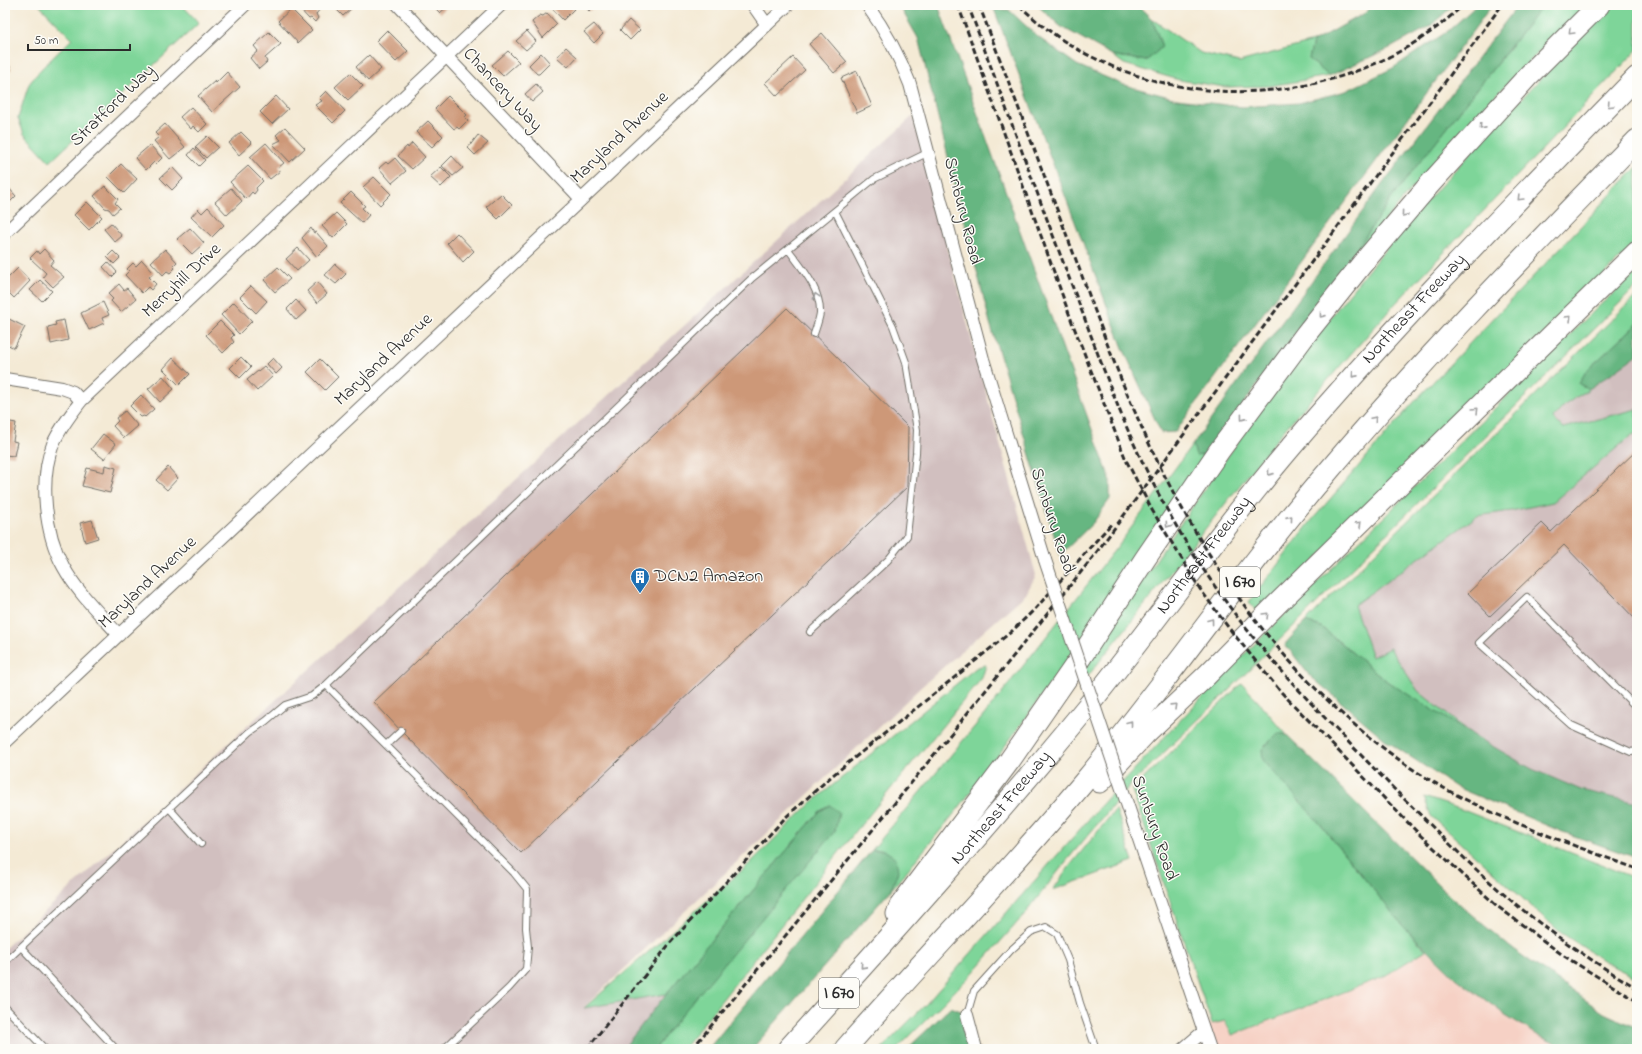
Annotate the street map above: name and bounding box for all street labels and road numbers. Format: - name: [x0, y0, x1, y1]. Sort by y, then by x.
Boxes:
- street label: Chancery Way: [456, 42, 548, 138]
- street label: Stratford Way: [65, 59, 161, 153]
- street label: Maryland Avenue: [565, 85, 676, 191]
- street label: Sunbury Road: [936, 155, 988, 267]
- street label: Merryhill Drive: [137, 237, 228, 325]
- street label: Northeast Freeway: [1356, 248, 1473, 370]
- street label: Maryland Avenue: [329, 307, 440, 413]
- street label: Sunbury Road: [1023, 465, 1081, 577]
- street label: Northeast Freeway: [1151, 491, 1258, 620]
- street label: Maryland Avenue: [93, 530, 204, 636]
- road number: I 670: [1220, 567, 1260, 597]
- street label: Northeast Freeway: [945, 746, 1058, 871]
- street label: Sunbury Road: [1124, 772, 1184, 884]
- road number: I 670: [819, 978, 859, 1008]

